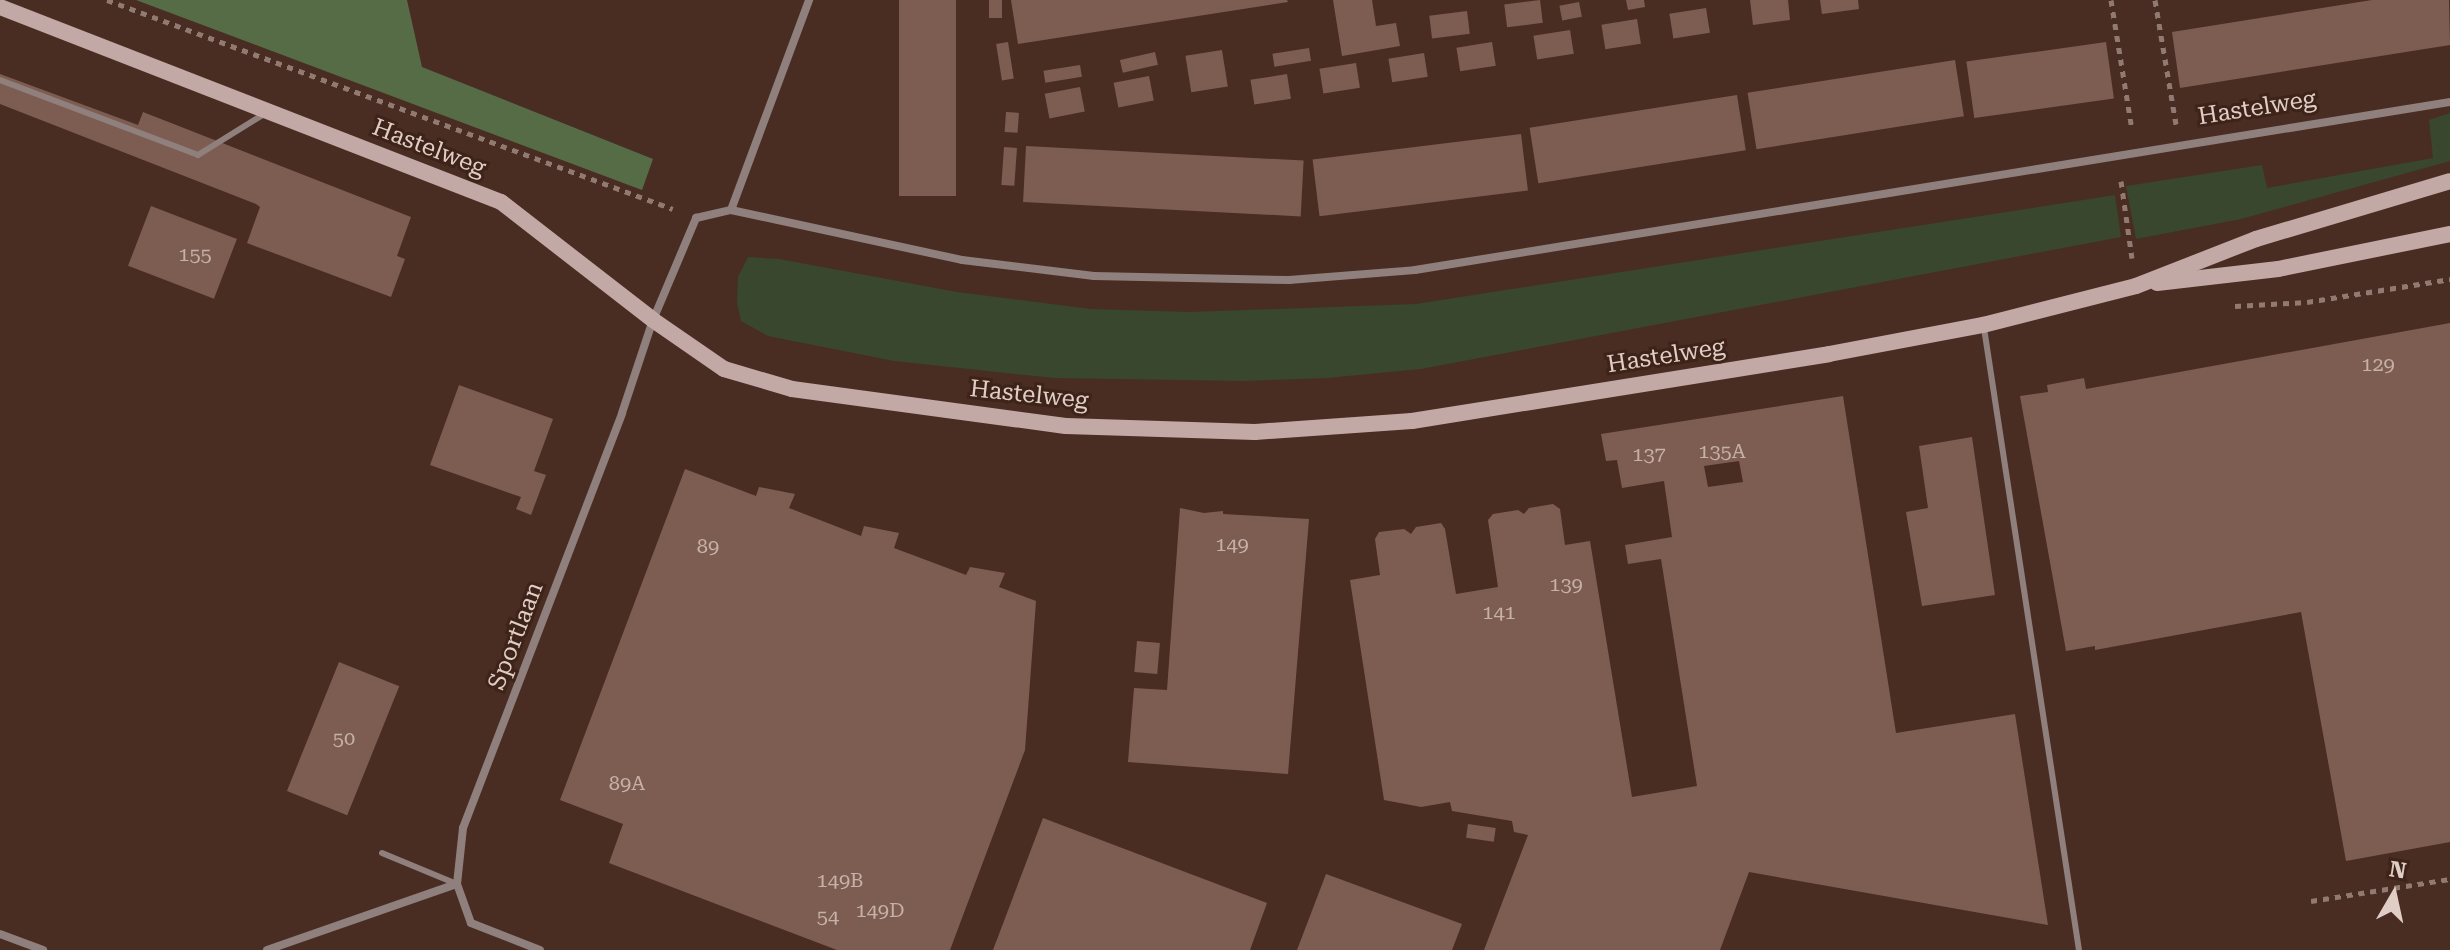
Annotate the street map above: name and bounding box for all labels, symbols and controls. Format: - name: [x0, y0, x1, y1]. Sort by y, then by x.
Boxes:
- street label: Hastelweg: [2196, 84, 2318, 132]
- street label: Hastelweg: [368, 113, 490, 183]
- house number: 155: [178, 242, 212, 266]
- street label: Hastelweg: [1605, 332, 1727, 380]
- house number: 129: [2361, 352, 2395, 376]
- street label: Hastelweg: [968, 374, 1090, 416]
- house number: 135A: [1698, 439, 1746, 463]
- house number: 137: [1632, 442, 1666, 466]
- house number: 149: [1215, 532, 1249, 556]
- house number: 89: [697, 534, 719, 558]
- house number: 139: [1549, 572, 1583, 596]
- street label: Sportlaan: [482, 578, 550, 694]
- house number: 141: [1482, 600, 1516, 624]
- house number: 50: [333, 726, 355, 750]
- house number: 89A: [609, 771, 645, 795]
- north arrow: [2354, 854, 2434, 934]
- text: N: [2387, 856, 2408, 883]
- house number: 149B: [817, 868, 863, 892]
- house number: 149D: [855, 898, 905, 922]
- house number: 54: [817, 904, 839, 928]

